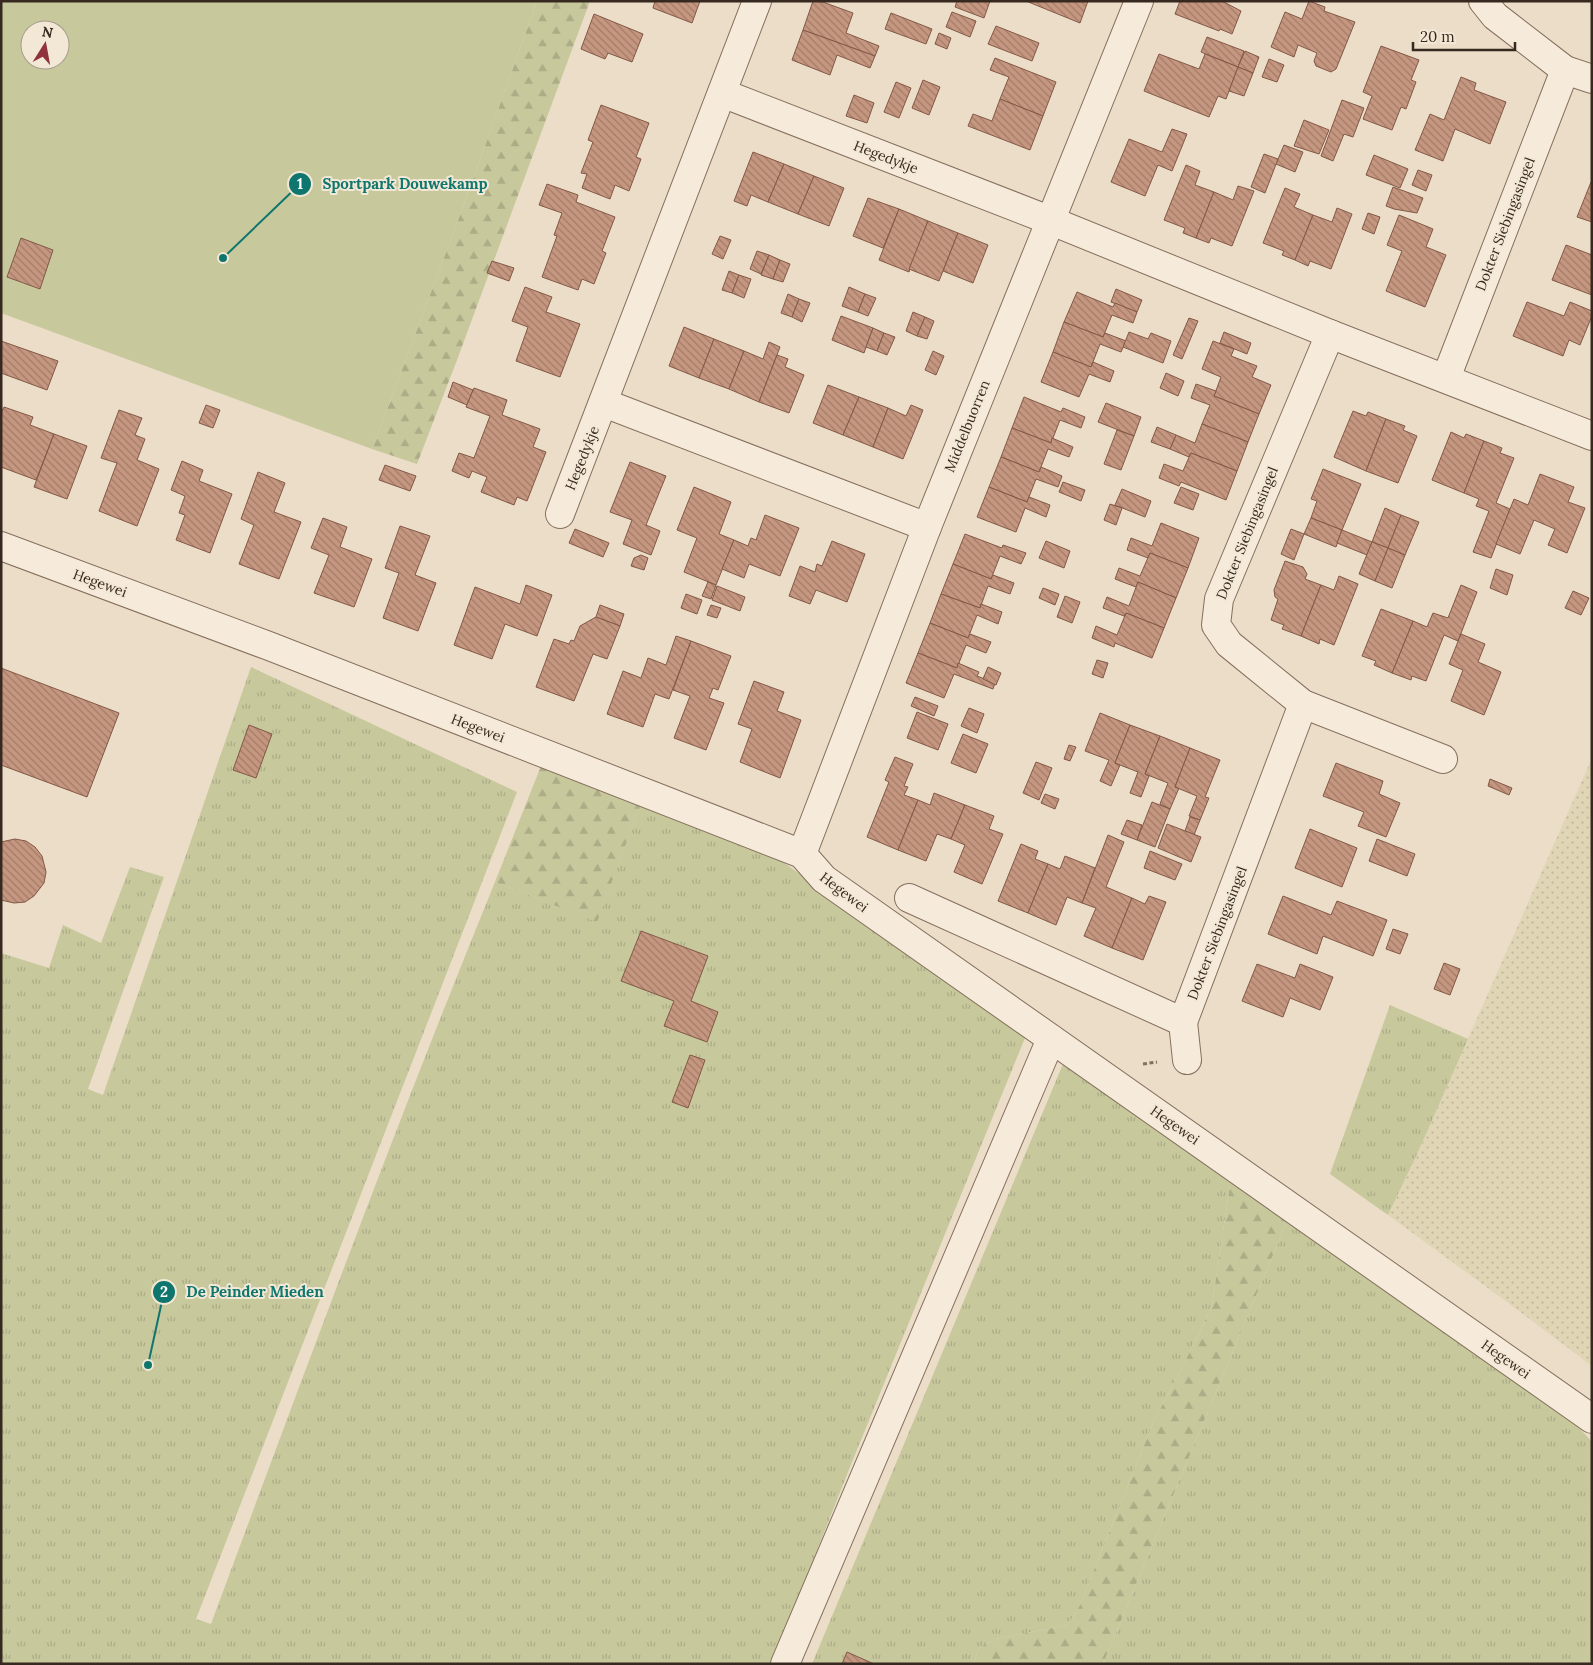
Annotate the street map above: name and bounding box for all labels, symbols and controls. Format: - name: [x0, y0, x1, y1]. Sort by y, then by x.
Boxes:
- north arrow: [20, 20, 70, 70]
- scale bar: [1413, 20, 1516, 52]
- text: N: [40, 22, 55, 42]
- text: 20 m: [1420, 27, 1455, 46]
- street label: Hegedykje: [851, 136, 921, 178]
- street label: Dokter Siebingasingel: [1471, 154, 1539, 293]
- callout: Sportpark Douwekamp: [288, 169, 498, 199]
- text: 1: [297, 174, 303, 193]
- text: Sportpark Douwekamp: [322, 174, 488, 193]
- street label: Middelbuorren: [940, 377, 994, 475]
- street label: Hegedykje: [561, 423, 603, 493]
- street label: Dokter Siebingasingel: [1212, 464, 1282, 602]
- street label: Hegewei: [71, 565, 129, 601]
- street label: Hegewei: [449, 710, 507, 746]
- street label: Dokter Siebingasingel: [1183, 863, 1251, 1002]
- street label: Hegewei: [816, 868, 872, 916]
- street label: Hegewei: [1147, 1102, 1203, 1148]
- callout: De Peinder Mieden: [151, 1277, 334, 1307]
- text: 2: [160, 1282, 168, 1301]
- text: De Peinder Mieden: [186, 1282, 324, 1301]
- street label: Hegewei: [1478, 1336, 1534, 1382]

